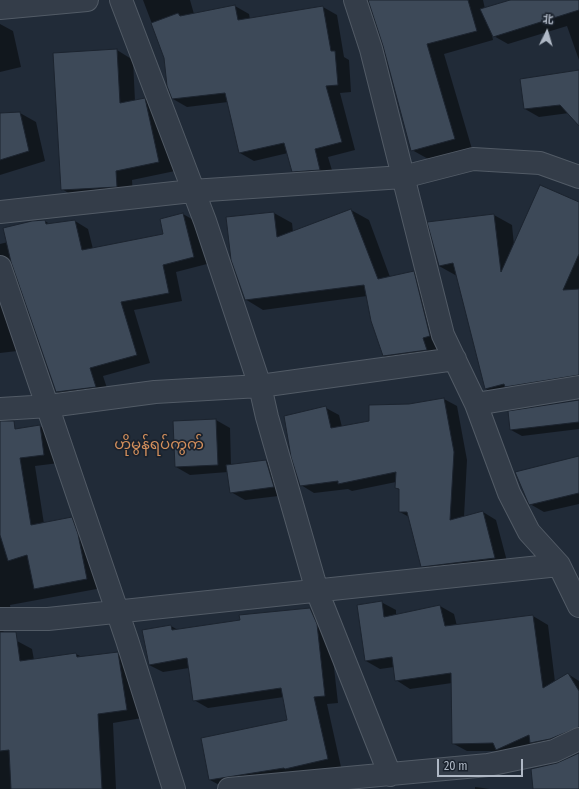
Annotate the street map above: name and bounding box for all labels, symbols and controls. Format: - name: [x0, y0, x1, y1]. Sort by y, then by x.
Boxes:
- north arrow: [527, 12, 567, 52]
- text: 北: [542, 13, 554, 27]
- district label: ဟိုမွန်ရပ်ကွက်: [114, 436, 204, 454]
- scale bar: [439, 751, 525, 777]
- text: 20 m: [444, 759, 468, 773]

